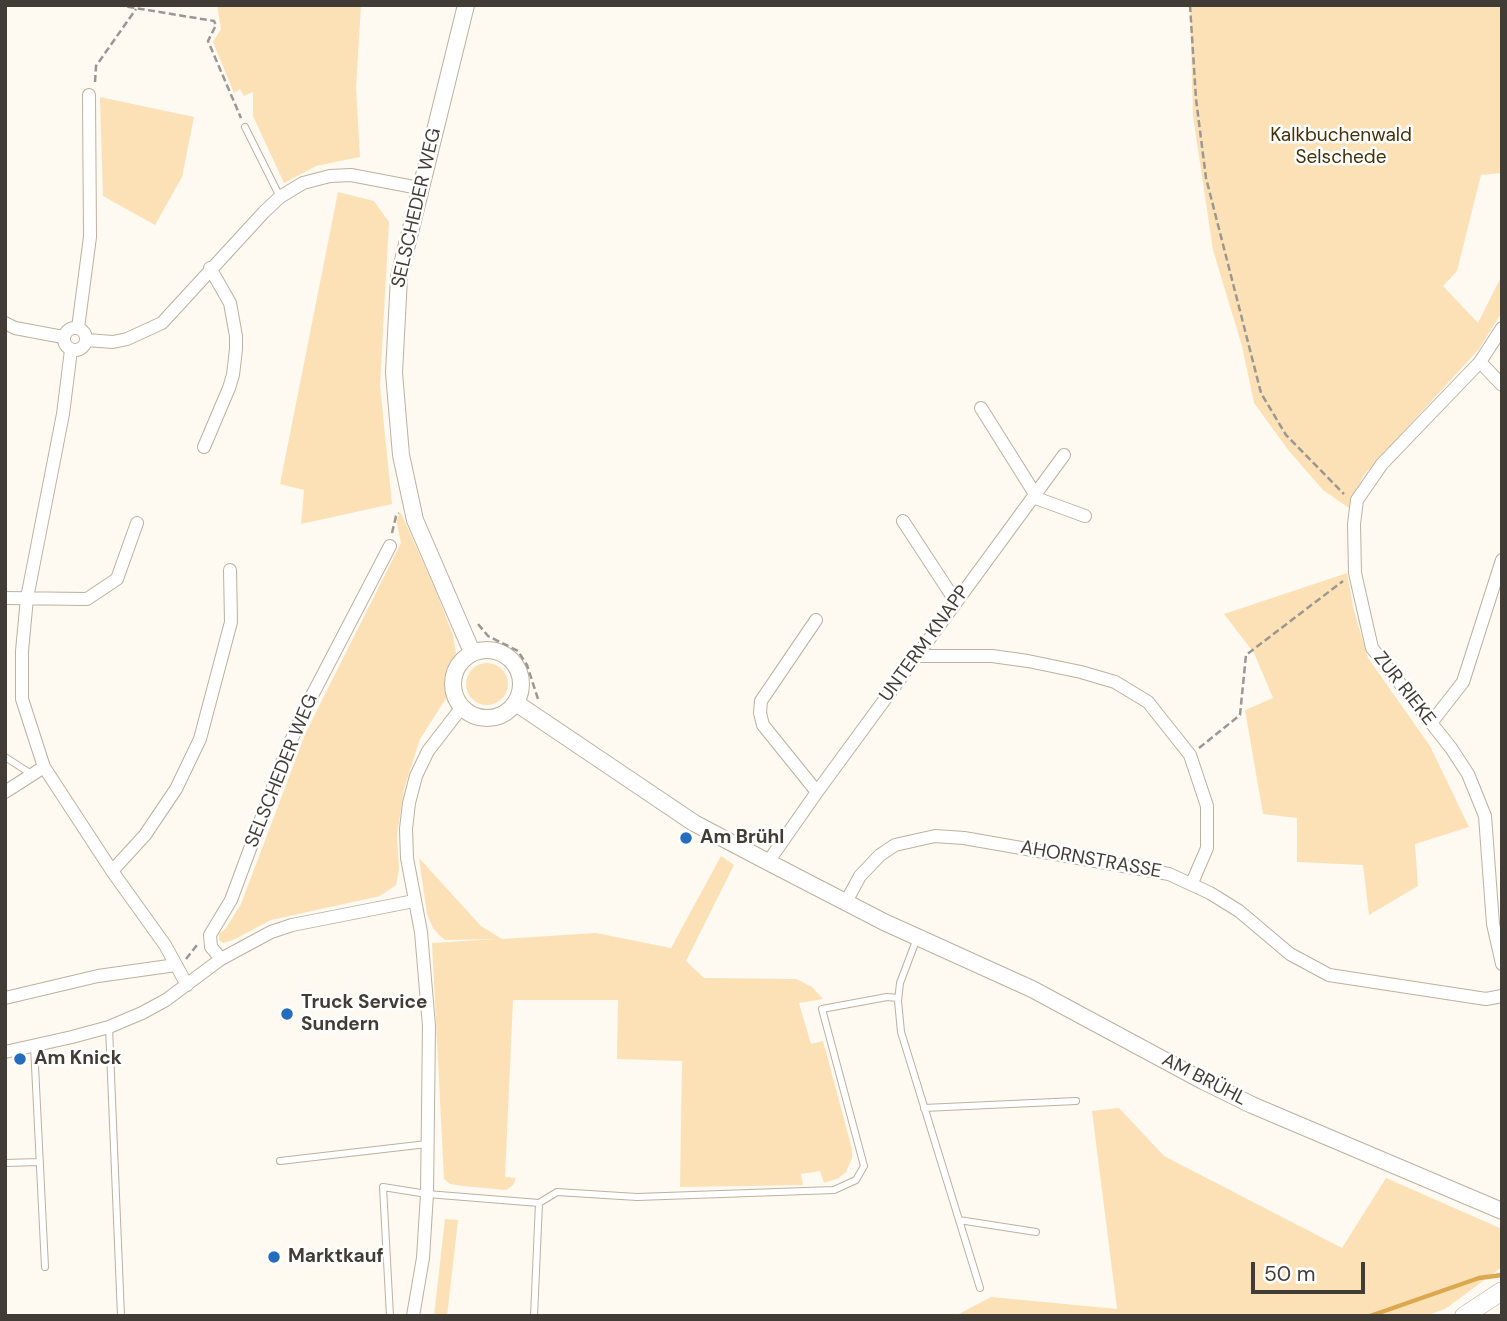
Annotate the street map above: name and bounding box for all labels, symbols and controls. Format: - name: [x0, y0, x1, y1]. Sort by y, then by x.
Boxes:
- park label: Kalkbuchenwald Selschede: [1270, 125, 1412, 169]
- street label: SELSCHEDER WEG: [388, 126, 446, 290]
- street label: UNTERM KNAPP: [875, 581, 975, 707]
- street label: ZUR RIEKE: [1368, 648, 1440, 730]
- street label: SELSCHEDER WEG: [241, 691, 323, 851]
- place label: Am Brühl: [700, 827, 784, 849]
- marker: Am Brühl: [678, 830, 694, 846]
- street label: AHORNSTRASSE: [1019, 836, 1163, 884]
- place label: Truck Service Sundern: [301, 992, 428, 1036]
- marker: Truck Service Sundern: [279, 1006, 295, 1022]
- place label: Am Knick: [34, 1048, 122, 1070]
- street label: AM BRÜHL: [1158, 1049, 1250, 1111]
- marker: Am Knick: [12, 1051, 28, 1067]
- place label: Marktkauf: [288, 1246, 383, 1268]
- scale bar: [1255, 1248, 1369, 1292]
- marker: Marktkauf: [266, 1249, 282, 1265]
- text: 50 m: [1264, 1260, 1315, 1288]

